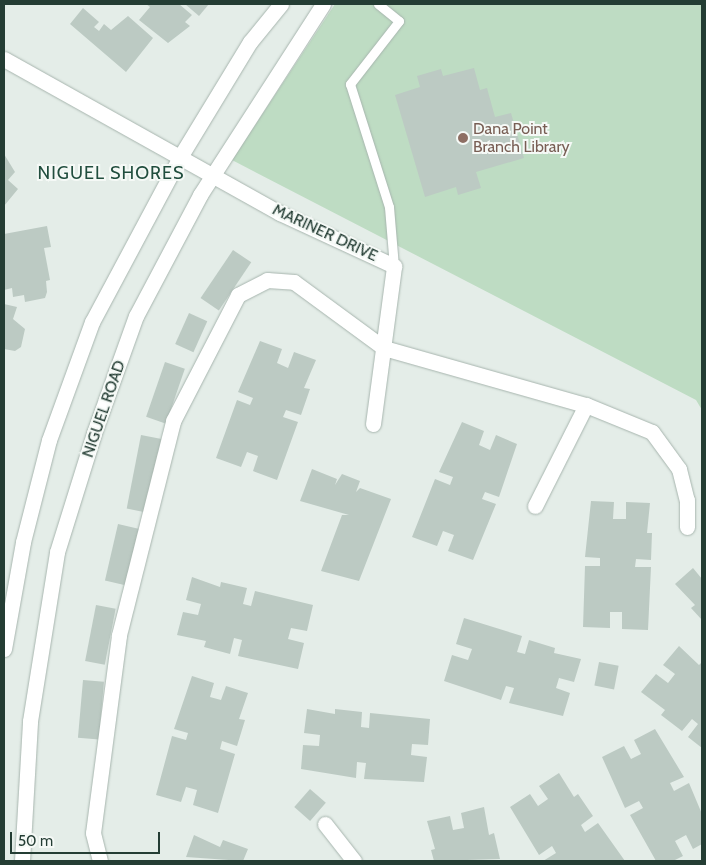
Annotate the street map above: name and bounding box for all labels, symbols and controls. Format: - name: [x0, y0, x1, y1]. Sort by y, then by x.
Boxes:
- place label: Dana Point Branch Library: [473, 119, 570, 157]
- marker: Dana Point Branch Library: [457, 132, 469, 144]
- district label: NIGUEL SHORES: [36, 162, 186, 184]
- street label: MARINER DRIVE: [269, 200, 381, 266]
- street label: NIGUEL ROAD: [78, 358, 130, 460]
- scale bar: [12, 822, 162, 854]
- text: 50 m: [18, 832, 53, 850]

